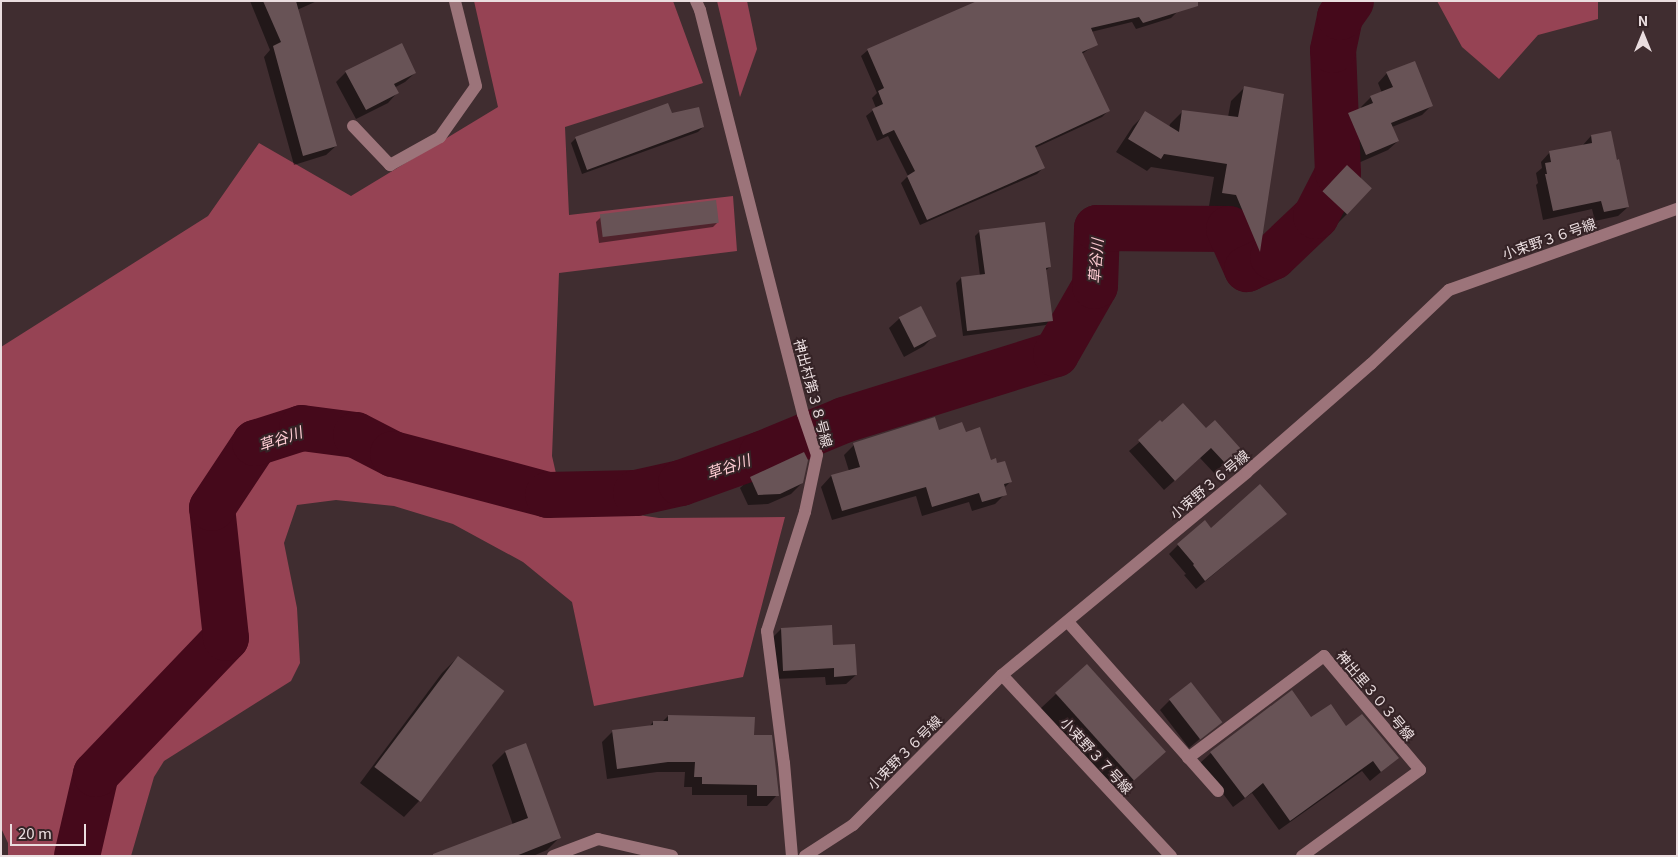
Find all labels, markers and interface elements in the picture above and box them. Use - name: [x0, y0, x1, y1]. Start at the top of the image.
- north arrow: [1618, 10, 1668, 60]
- text: N: [1638, 10, 1648, 30]
- street label: 小束野３６号線: [1500, 214, 1598, 262]
- water label: 草谷川: [1084, 238, 1106, 284]
- street label: 神出村第３８号線: [791, 337, 837, 449]
- water label: 草谷川: [256, 422, 304, 454]
- street label: 小束野３６号線: [1166, 446, 1252, 522]
- water label: 草谷川: [704, 450, 752, 482]
- street label: 神出里３０３号線: [1334, 647, 1418, 743]
- street label: 小束野３６号線: [863, 711, 945, 793]
- street label: 小束野３７号線: [1057, 713, 1137, 797]
- scale bar: [12, 814, 89, 846]
- text: 20 m: [18, 822, 52, 843]

